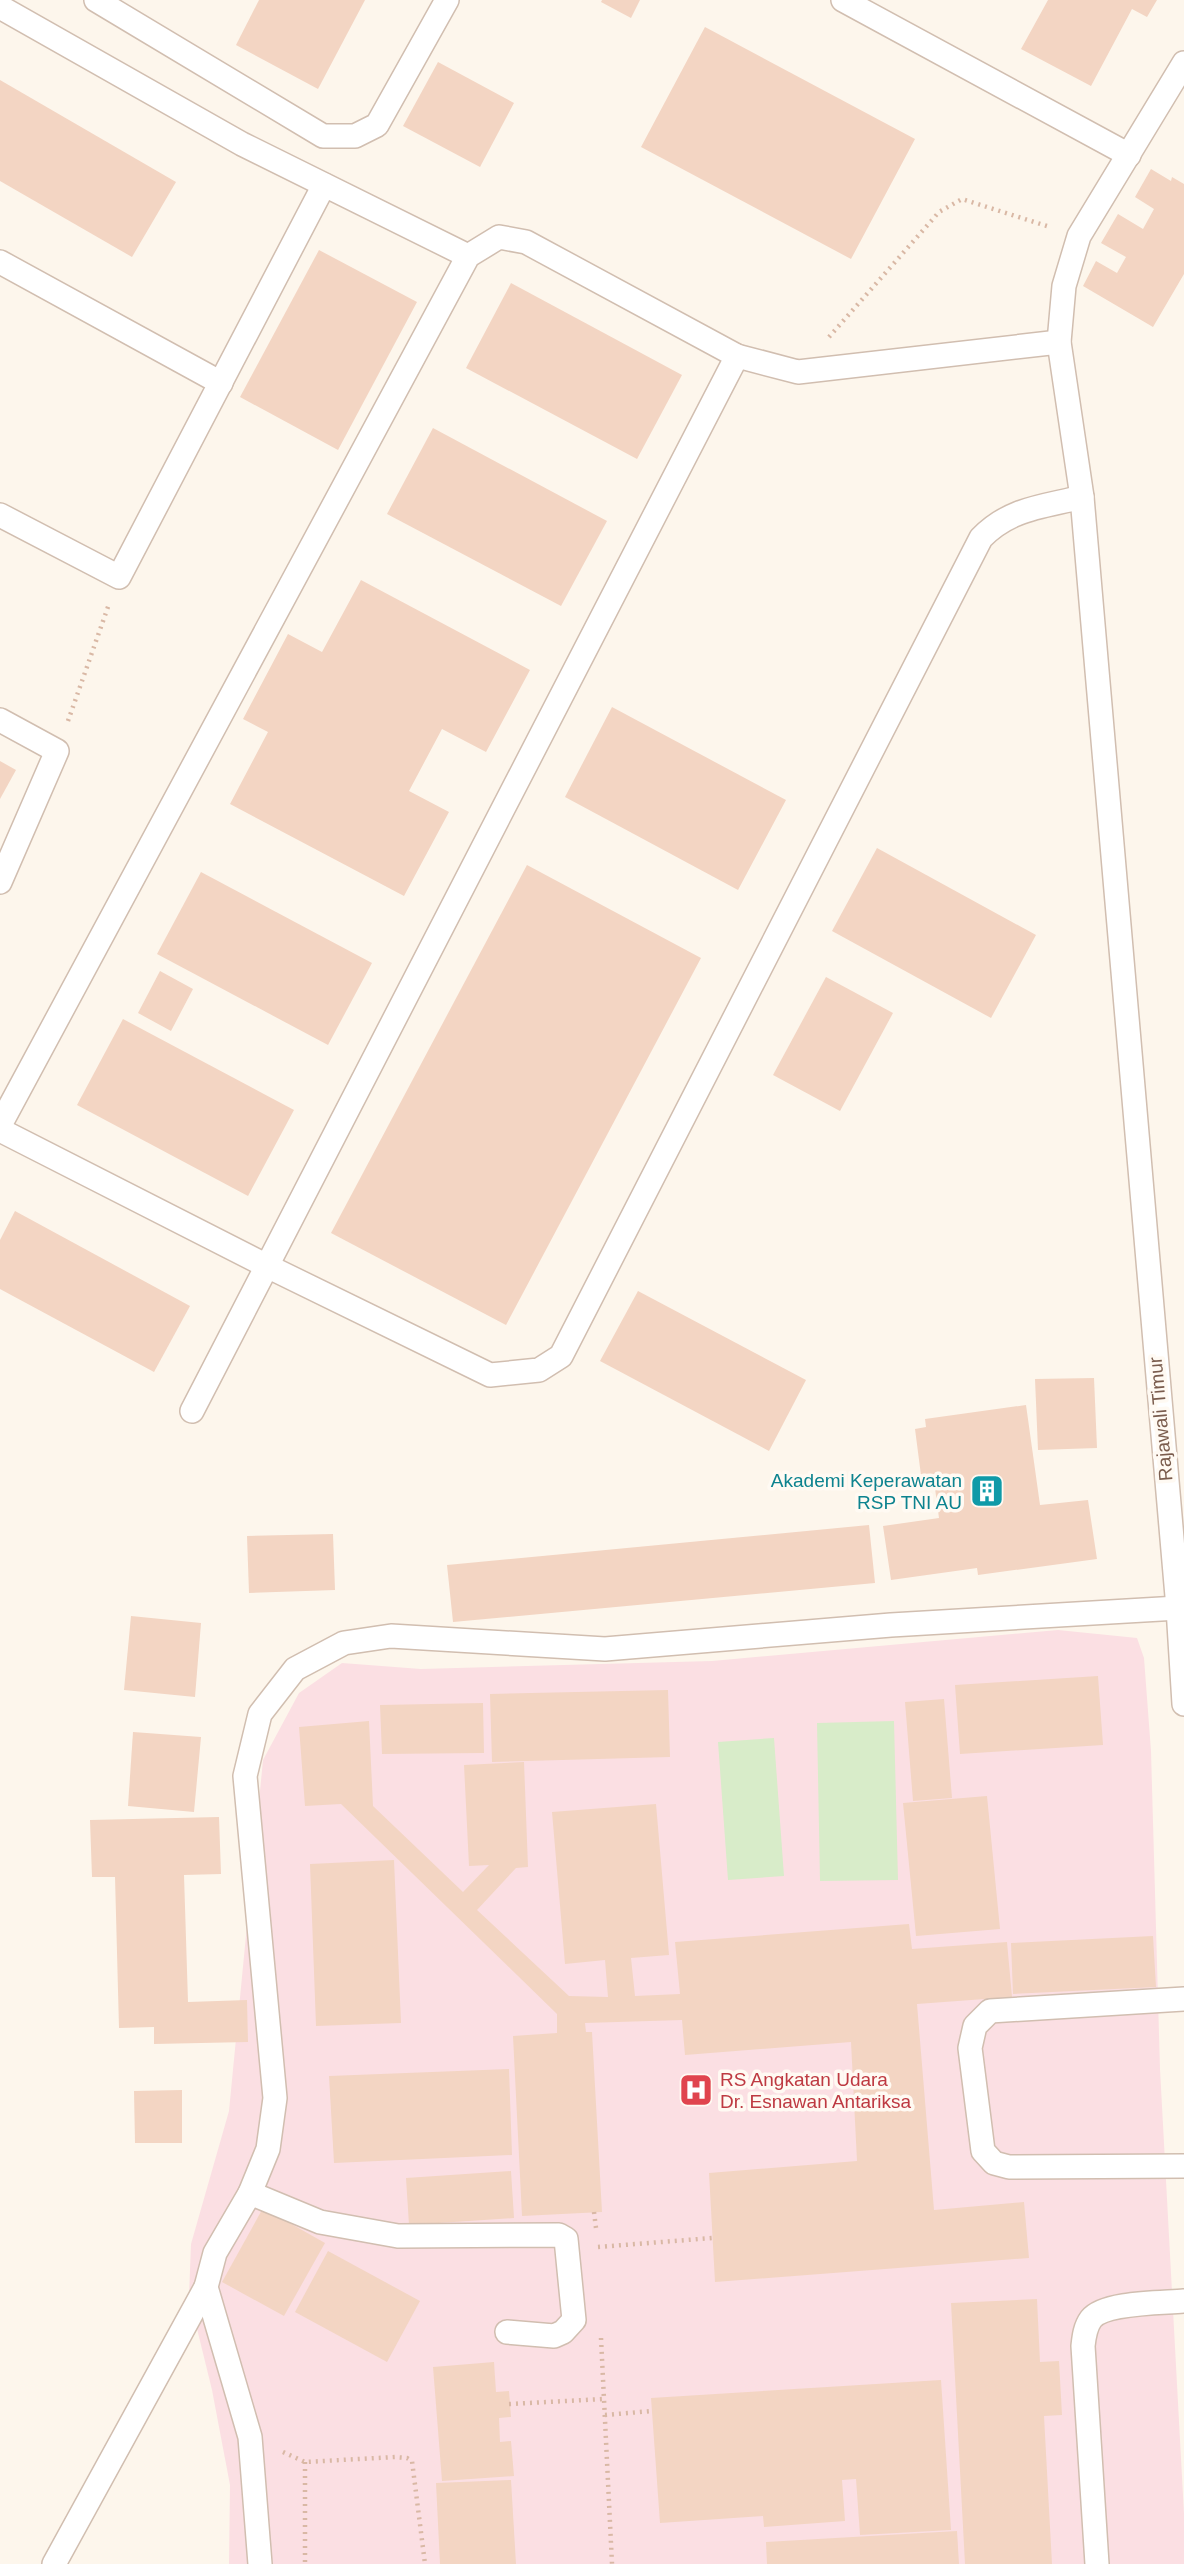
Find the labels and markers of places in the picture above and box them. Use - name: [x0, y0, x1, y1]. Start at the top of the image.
- place label: Akademi Keperawatan RSP TNI AU: [771, 1470, 962, 1513]
- building icon: Akademi Keperawatan RSP TNI AU: [968, 1472, 1006, 1510]
- place label: RS Angkatan Udara Dr. Esnawan Antariksa: [720, 2069, 912, 2112]
- hospital icon: RS Angkatan Udara Dr. Esnawan Antariksa: [677, 2071, 715, 2109]

